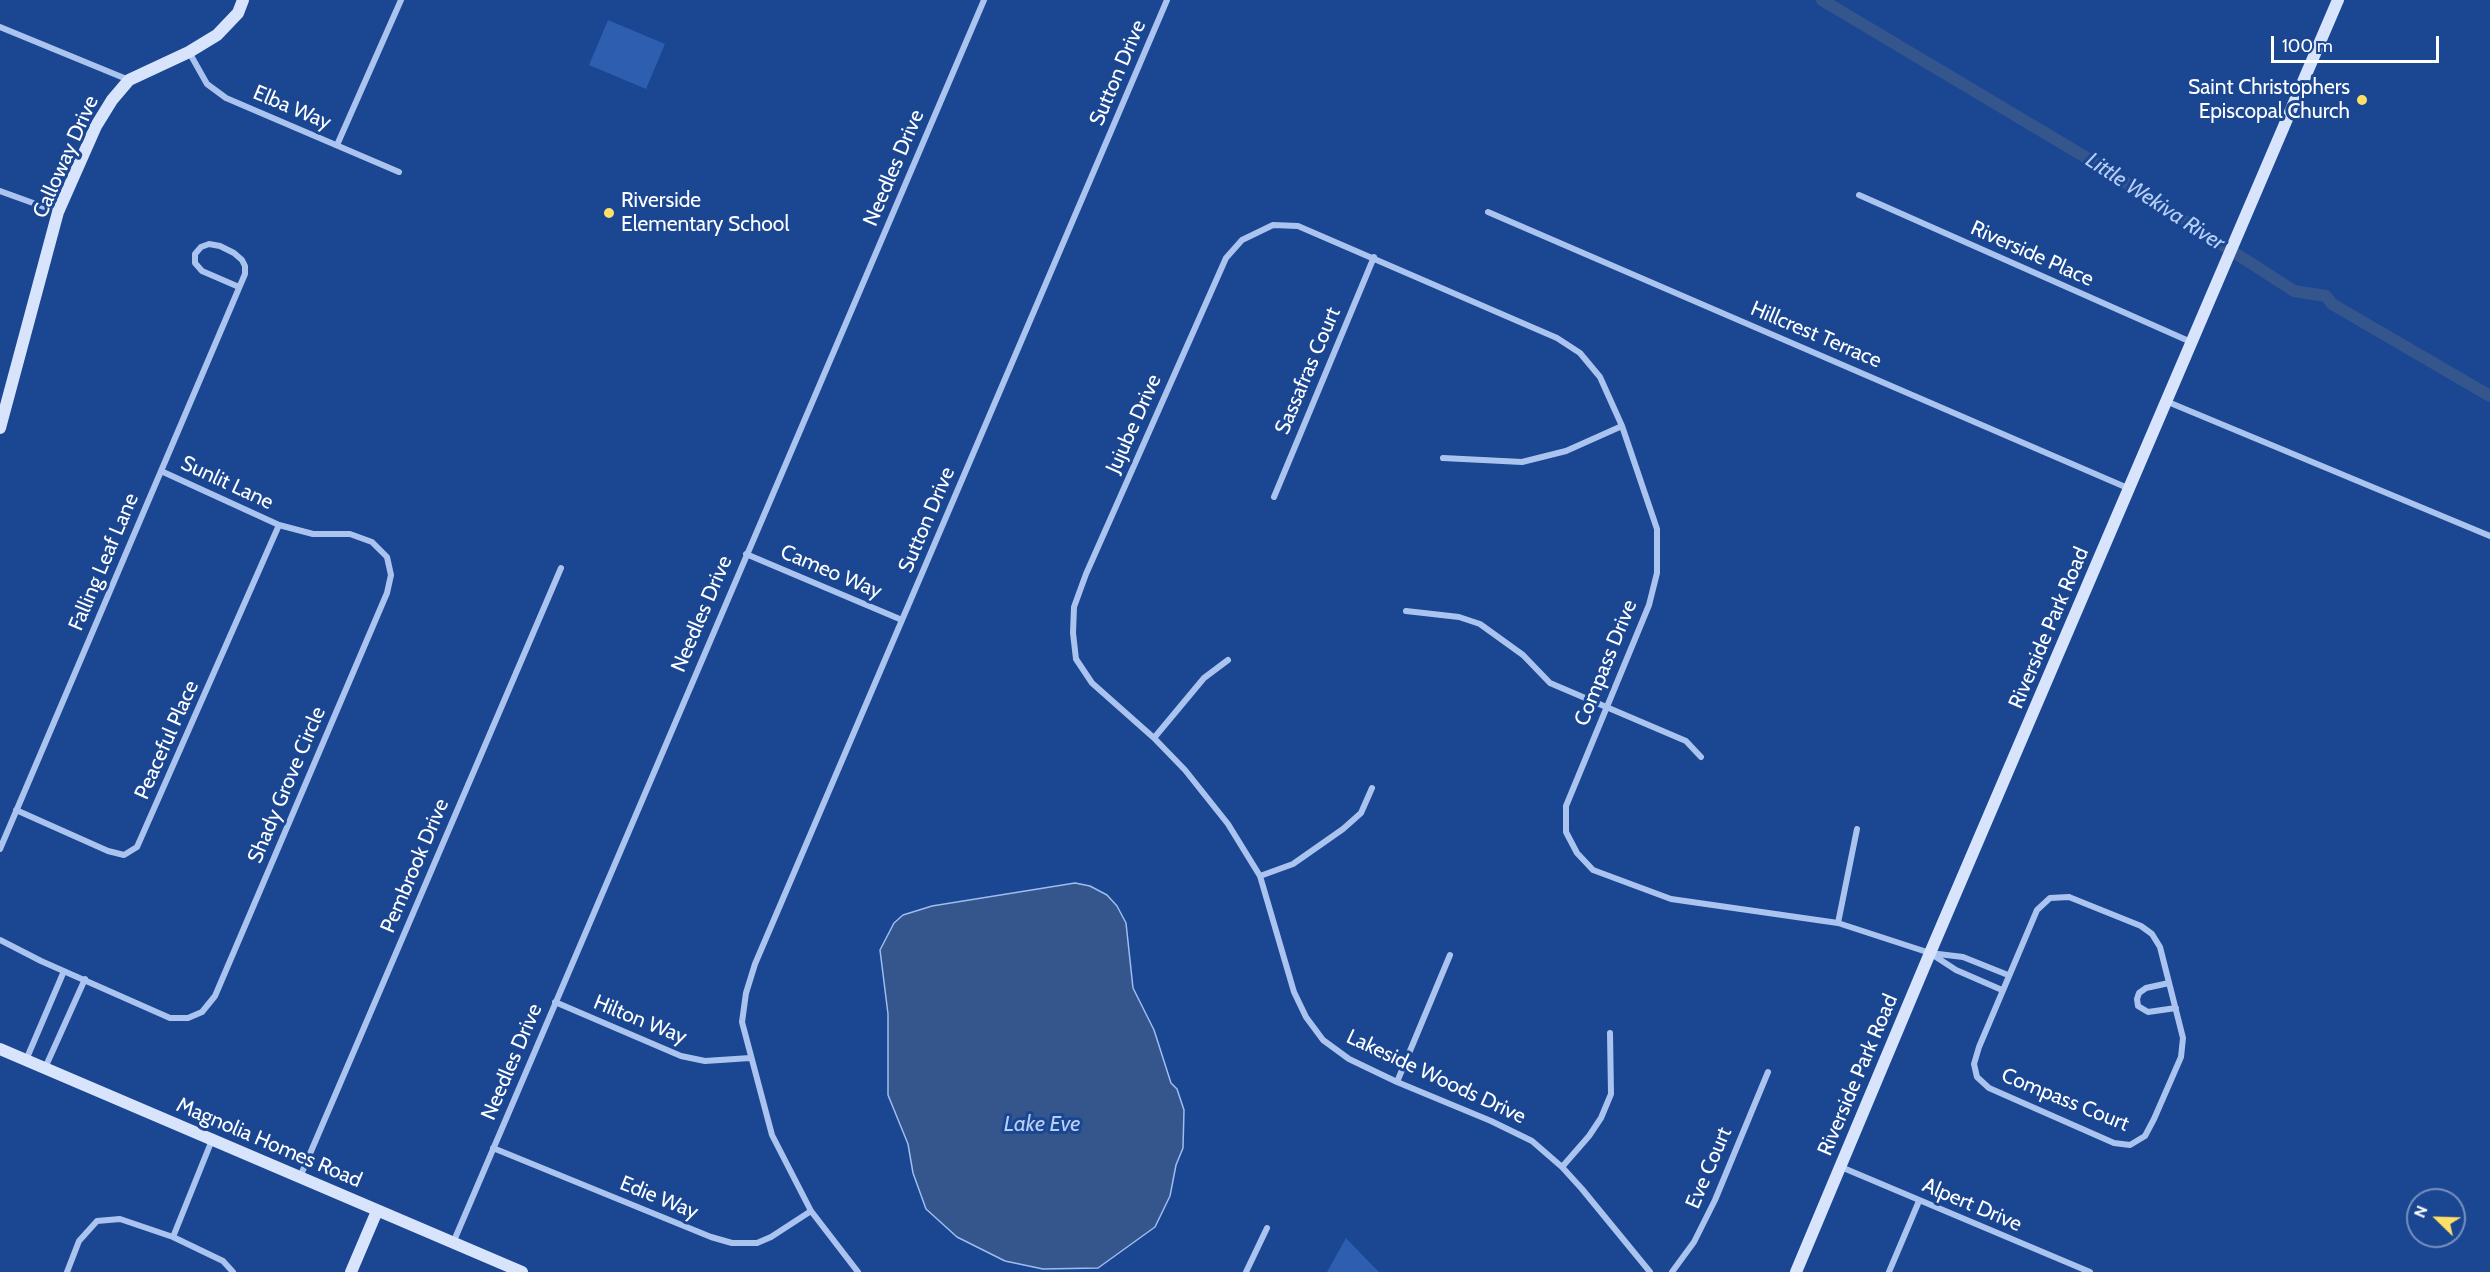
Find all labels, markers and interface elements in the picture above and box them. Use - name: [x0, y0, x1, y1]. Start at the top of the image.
- street label: Sutton Drive: [1084, 16, 1152, 130]
- scale bar: [2274, 24, 2442, 62]
- text: 100 m: [2282, 35, 2333, 57]
- place label: Saint Christophers Episcopal Church: [2188, 75, 2350, 125]
- street label: Elba Way: [249, 80, 335, 136]
- street label: Calloway Drive: [28, 92, 104, 222]
- marker: Saint Christophers Episcopal Church: [2355, 93, 2369, 107]
- street label: Needles Drive: [858, 106, 930, 230]
- water label: Little Wekiva River: [2081, 147, 2229, 257]
- place label: Riverside Elementary School: [621, 188, 789, 238]
- marker: Riverside Elementary School: [602, 206, 616, 220]
- street label: Riverside Place: [1967, 216, 2097, 292]
- street label: Hillcrest Terrace: [1747, 296, 1885, 374]
- street label: Sassafras Court: [1270, 304, 1346, 438]
- street label: Jujube Drive: [1101, 371, 1167, 477]
- street label: Sunlit Lane: [177, 451, 277, 515]
- street label: Sutton Drive: [893, 463, 961, 577]
- street label: Falling Leaf Lane: [64, 489, 144, 635]
- street label: Cameo Way: [776, 539, 886, 605]
- street label: Riverside Park Road: [2004, 544, 2094, 712]
- street label: Needles Drive: [666, 552, 738, 676]
- street label: Compass Drive: [1569, 596, 1643, 730]
- street label: Peaceful Place: [130, 677, 204, 803]
- street label: Shady Grove Circle: [243, 703, 331, 867]
- street label: Pembrook Drive: [375, 795, 455, 937]
- street label: Hilton Way: [590, 990, 690, 1050]
- street label: Riverside Park Road: [1813, 991, 1903, 1159]
- street label: Needles Drive: [476, 1000, 548, 1124]
- street label: Lakeside Woods Drive: [1342, 1024, 1530, 1130]
- street label: Compass Court: [1998, 1063, 2132, 1137]
- street label: Magnolia Homes Road: [172, 1092, 366, 1194]
- water label: Lake Eve: [1004, 1112, 1080, 1138]
- street label: Eve Court: [1681, 1124, 1737, 1212]
- street label: Edie Way: [616, 1171, 702, 1225]
- street label: Alpert Drive: [1918, 1173, 2026, 1237]
- north arrow: [2406, 1188, 2466, 1248]
- text: N: [2410, 1203, 2432, 1220]

